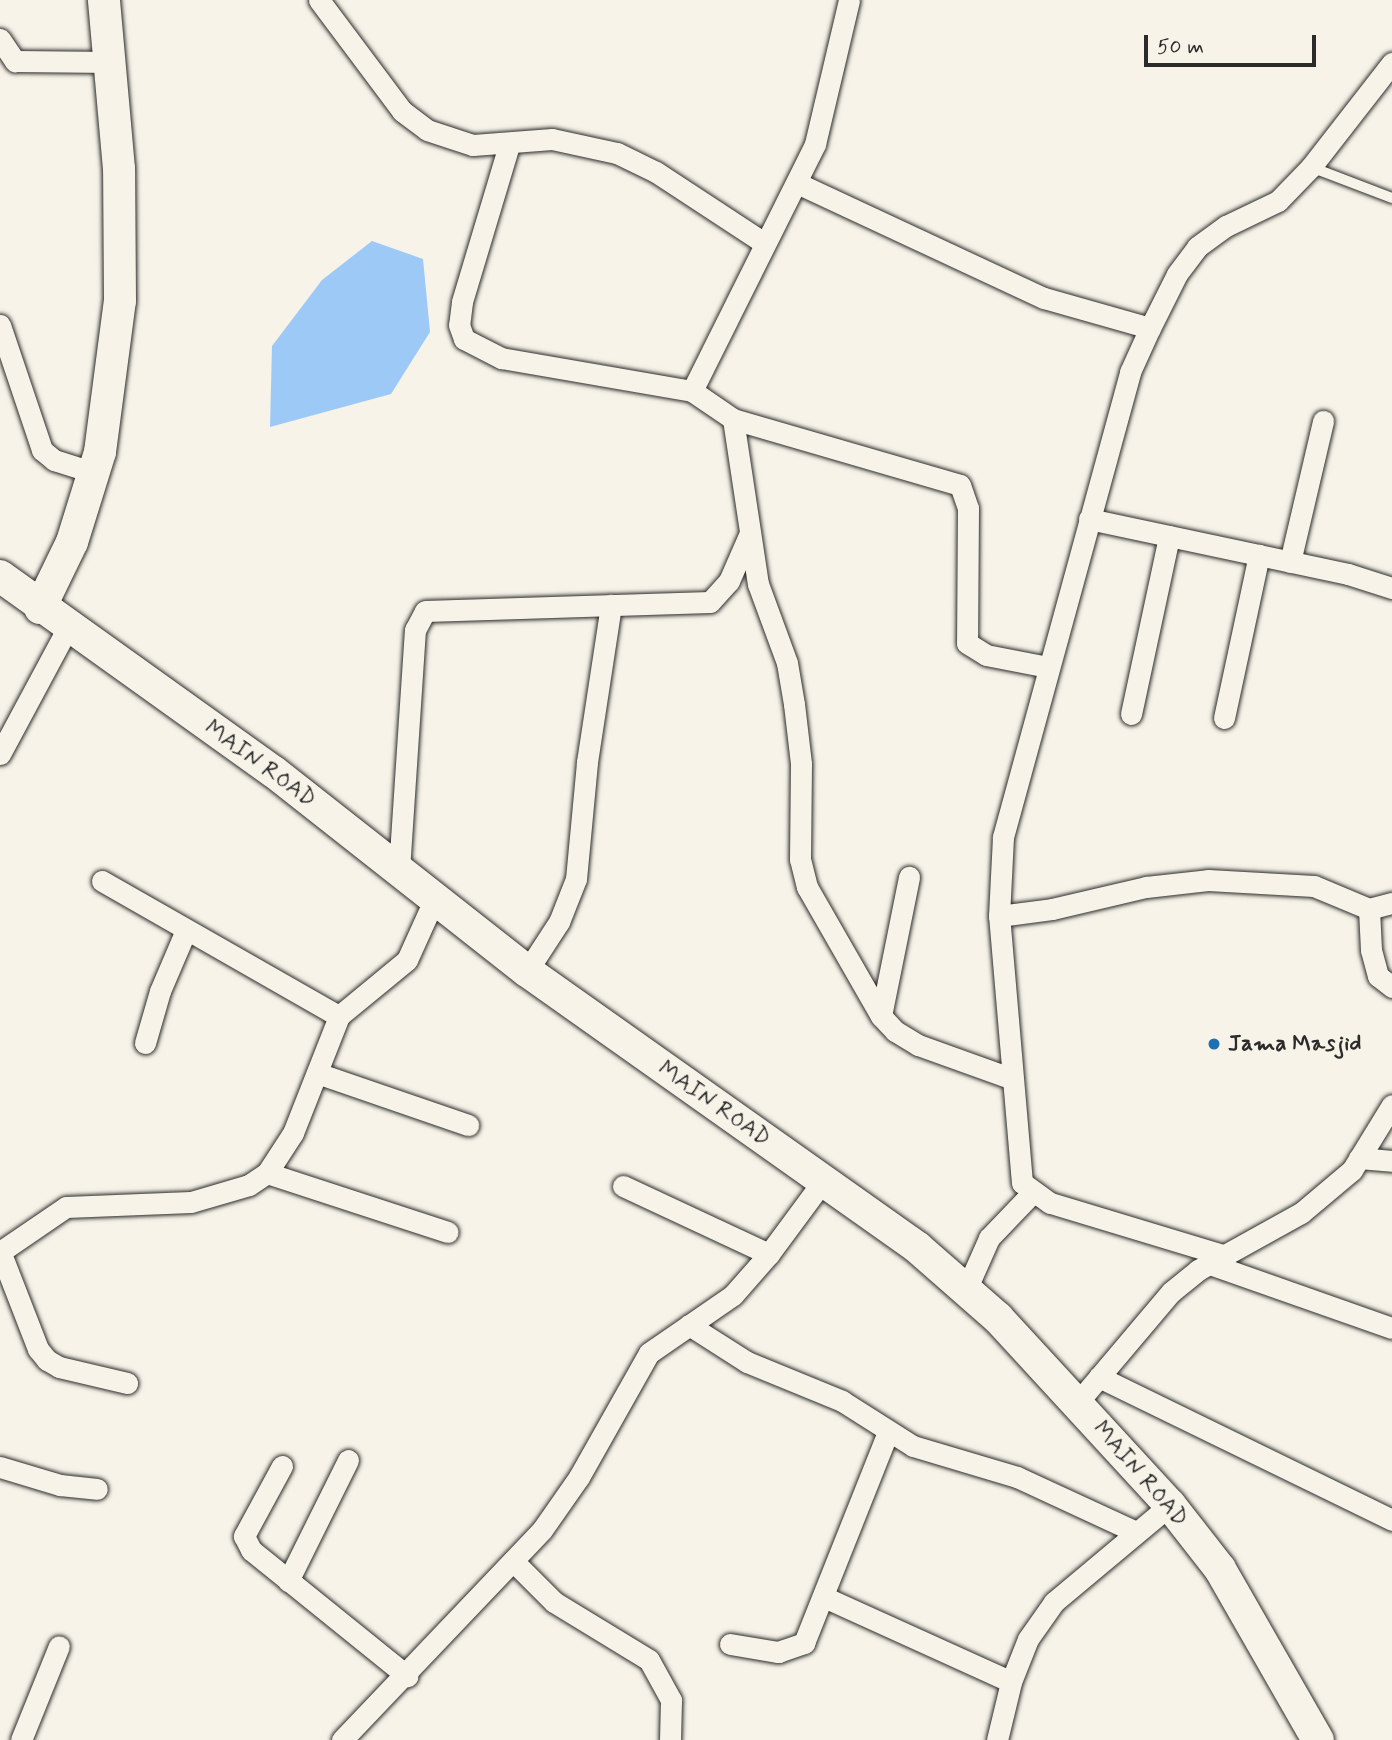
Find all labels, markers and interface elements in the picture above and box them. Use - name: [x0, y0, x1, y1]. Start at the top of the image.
- scale bar: [1147, 21, 1318, 65]
- text: 50 m: [1157, 33, 1204, 61]
- street label: MAIN ROAD: [200, 715, 320, 813]
- place label: Jama Masjid: [1228, 1030, 1357, 1058]
- marker: Jama Masjid: [1206, 1036, 1222, 1052]
- street label: MAIN ROAD: [653, 1056, 775, 1152]
- street label: MAIN ROAD: [1087, 1416, 1193, 1532]

